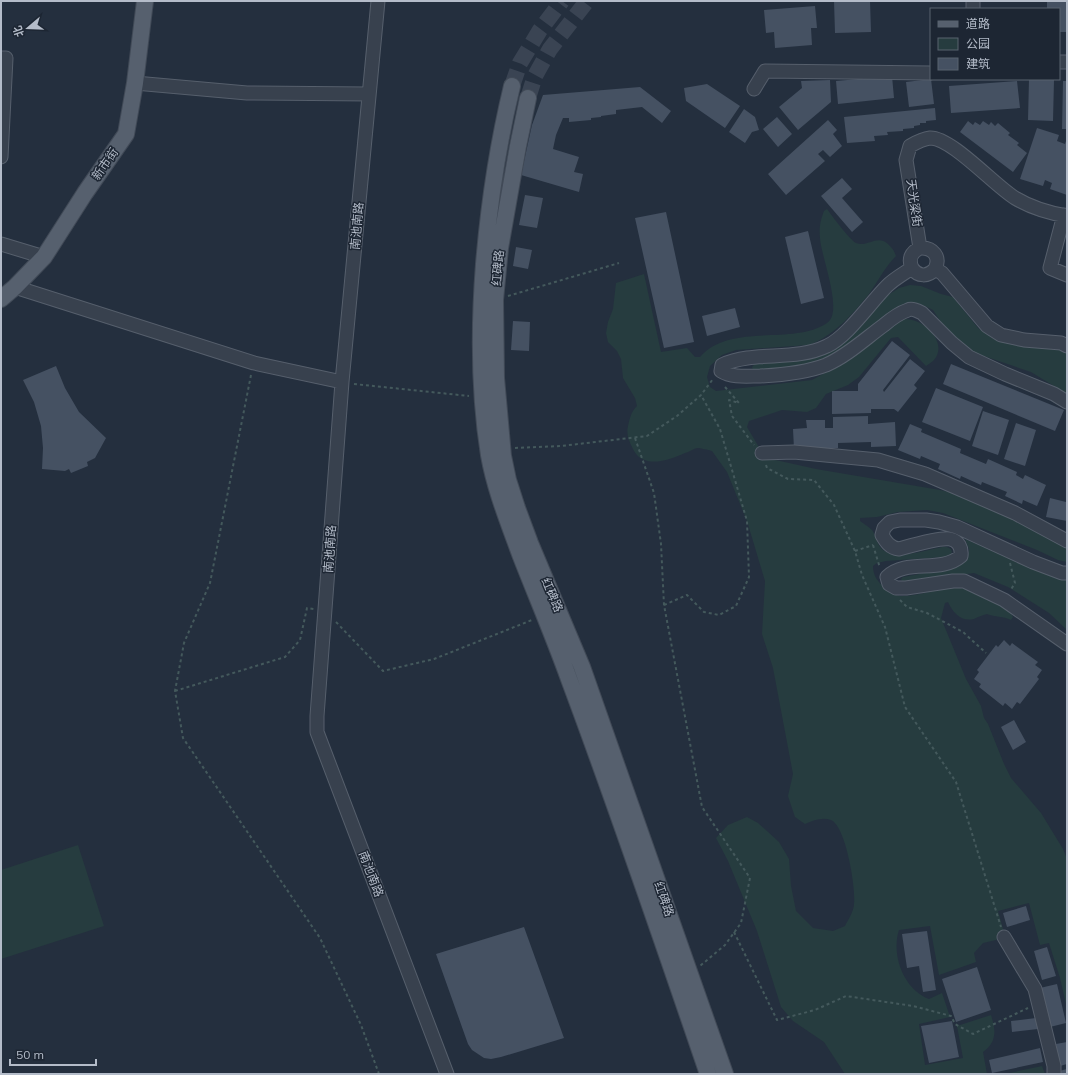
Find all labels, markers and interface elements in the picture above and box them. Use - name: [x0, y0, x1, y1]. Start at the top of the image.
- north arrow: [8, 8, 48, 48]
- legend: [930, 8, 1060, 80]
- text: 道路: [966, 16, 990, 31]
- text: 北: [10, 24, 27, 39]
- text: 公园: [966, 36, 990, 51]
- text: 建筑: [966, 56, 990, 71]
- street label: 新市街: [88, 145, 121, 183]
- street label: 天光梁街: [904, 178, 925, 228]
- street label: 南池南路: [347, 201, 366, 251]
- street label: 红碑路: [488, 249, 507, 287]
- street label: 南池南路: [320, 524, 339, 573]
- street label: 红碑路: [539, 575, 566, 614]
- street label: 南池南路: [356, 849, 387, 899]
- street label: 红碑路: [652, 879, 677, 918]
- scale bar: [10, 1041, 96, 1067]
- text: 50 m: [16, 1047, 44, 1062]

